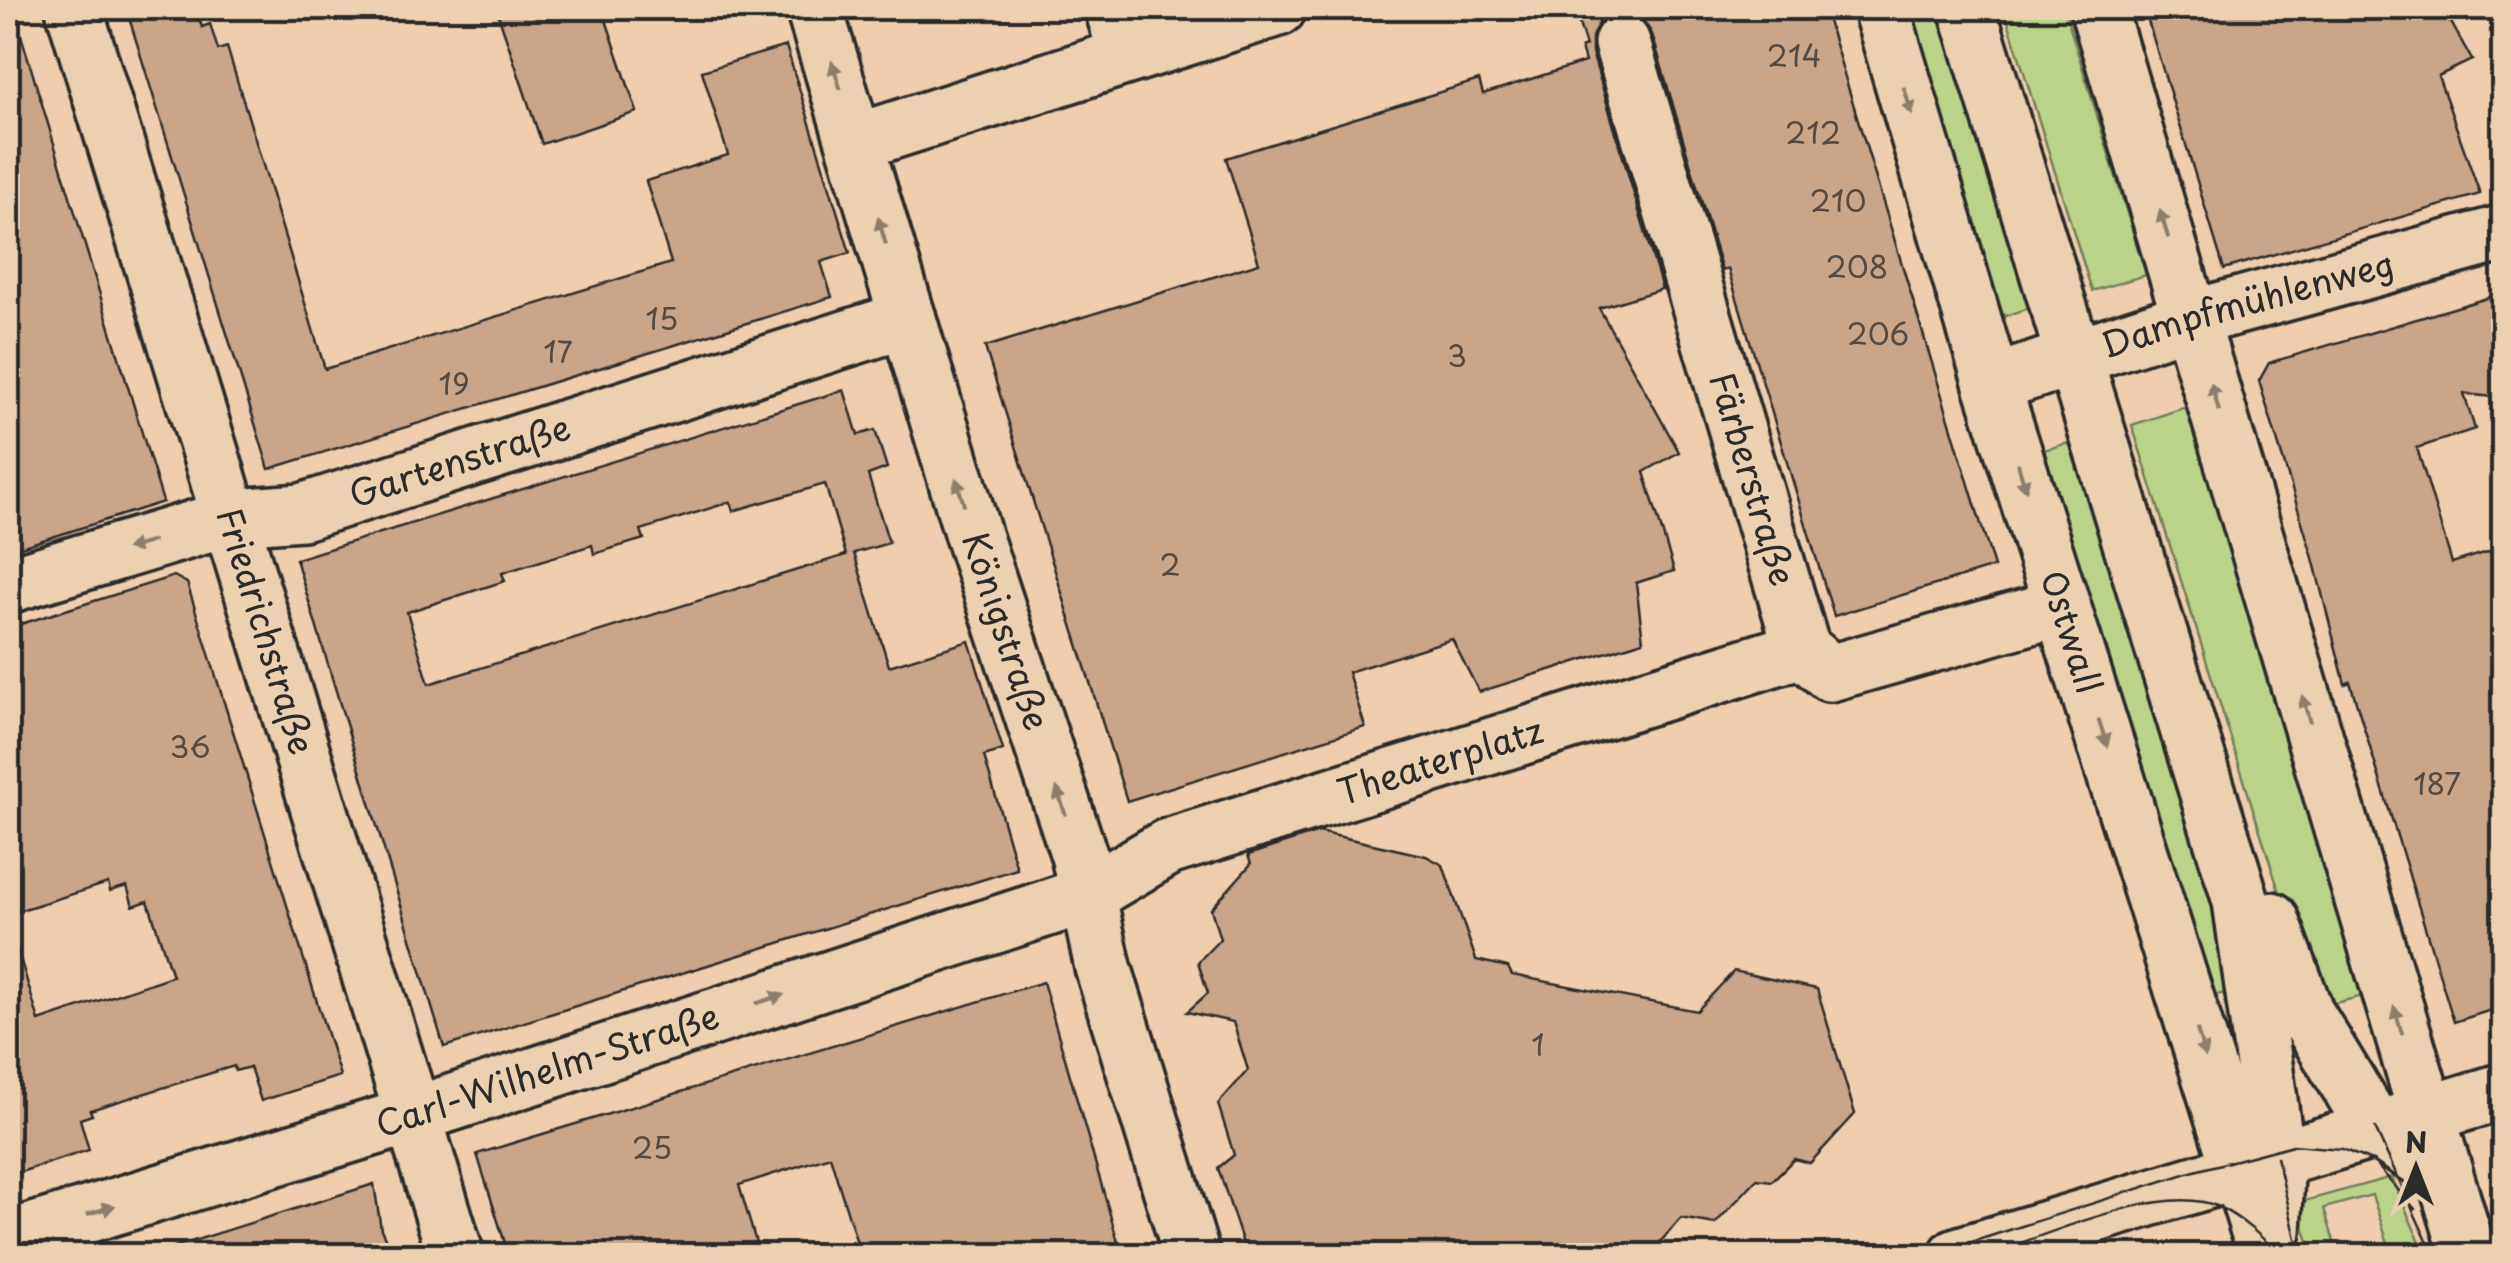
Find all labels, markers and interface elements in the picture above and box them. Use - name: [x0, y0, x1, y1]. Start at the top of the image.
- house number: 214: [1767, 32, 1821, 77]
- one-way arrow: [827, 59, 842, 89]
- one-way arrow: [1901, 86, 1916, 117]
- house number: 212: [1785, 109, 1841, 154]
- house number: 210: [1810, 177, 1866, 222]
- one-way arrow: [2156, 209, 2171, 239]
- one-way arrow: [874, 215, 890, 246]
- street label: Dampfmühlenweg: [2094, 235, 2400, 370]
- house number: 208: [1826, 243, 1888, 288]
- house number: 15: [646, 295, 678, 340]
- house number: 206: [1847, 310, 1909, 355]
- house number: 17: [543, 328, 573, 373]
- house number: 3: [1447, 332, 1467, 377]
- house number: 19: [438, 360, 470, 405]
- street label: Färberstraße: [1697, 365, 1811, 592]
- one-way arrow: [2207, 381, 2223, 412]
- street label: Gartenstraße: [342, 399, 577, 519]
- one-way arrow: [2015, 462, 2030, 492]
- one-way arrow: [952, 476, 967, 507]
- street label: Friedrichstraße: [205, 501, 330, 761]
- street label: Königstraße: [950, 524, 1065, 737]
- one-way arrow: [124, 538, 155, 553]
- house number: 2: [1159, 541, 1181, 586]
- street label: Ostwall: [2028, 563, 2117, 699]
- one-way arrow: [2298, 693, 2314, 724]
- street label: Theaterplatz: [1330, 703, 1549, 817]
- one-way arrow: [2096, 719, 2111, 749]
- house number: 36: [170, 723, 210, 768]
- house number: 187: [2413, 760, 2461, 805]
- one-way arrow: [1052, 785, 1067, 815]
- street label: Carl-Wilhelm-Straße: [369, 988, 725, 1149]
- one-way arrow: [755, 990, 785, 1005]
- one-way arrow: [2390, 1005, 2405, 1035]
- house number: 1: [1531, 1021, 1545, 1066]
- one-way arrow: [2194, 1028, 2209, 1059]
- north arrow: [2366, 1118, 2466, 1218]
- text: N: [2405, 1120, 2427, 1163]
- house number: 25: [632, 1124, 672, 1169]
- one-way arrow: [86, 1202, 117, 1217]

